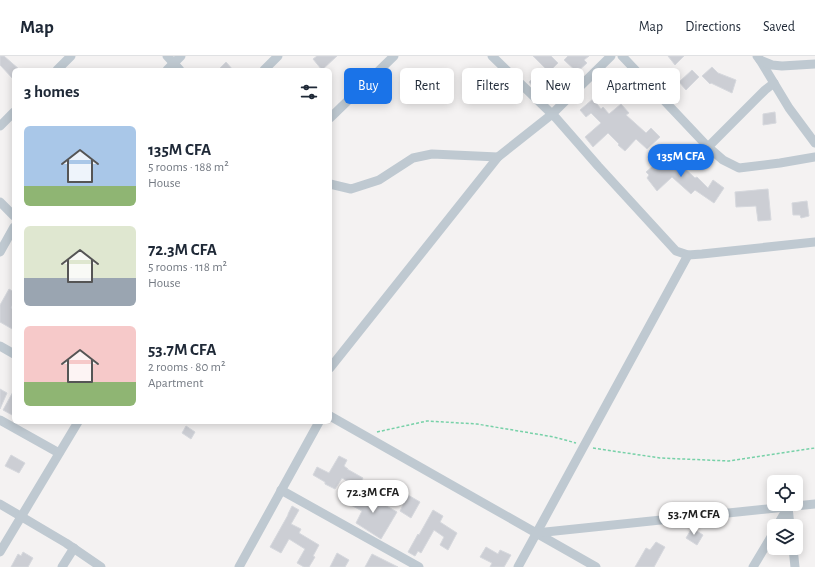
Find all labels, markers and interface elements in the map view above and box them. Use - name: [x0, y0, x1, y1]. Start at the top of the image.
- text: Map: [20, 18, 54, 37]
- text: Map: [639, 20, 663, 34]
- text: Directions: [685, 20, 741, 34]
- text: Saved: [763, 20, 795, 34]
- chip: Buy: [344, 68, 392, 104]
- chip: Rent: [400, 68, 454, 104]
- chip: Filters: [462, 68, 523, 104]
- chip: New: [531, 68, 584, 104]
- chip: Apartment: [592, 68, 680, 104]
- icon: filters: [298, 81, 320, 103]
- text: 3 homes: [24, 83, 80, 100]
- text: 135M CFA: [148, 141, 211, 158]
- icon: home: [56, 142, 104, 190]
- pin: 135M CFA: [640, 144, 722, 178]
- text: 135M CFA: [657, 150, 705, 163]
- text: 5 rooms · 188 m²: [148, 161, 229, 174]
- text: House: [148, 177, 180, 190]
- text: 72.3M CFA: [148, 241, 217, 258]
- icon: home: [56, 242, 104, 290]
- text: 5 rooms · 118 m²: [148, 261, 227, 274]
- text: House: [148, 277, 180, 290]
- text: 53.7M CFA: [148, 341, 216, 358]
- icon: home: [56, 342, 104, 390]
- text: 2 rooms · 80 m²: [148, 361, 225, 374]
- text: Apartment: [148, 377, 203, 390]
- map controls: [767, 475, 803, 555]
- button: locate: [767, 475, 803, 511]
- pin: 72.3M CFA: [327, 480, 419, 514]
- text: 72.3M CFA: [347, 486, 399, 499]
- pin: 53.7M CFA: [648, 502, 740, 536]
- text: 53.7M CFA: [668, 508, 720, 521]
- button: layers: [767, 519, 803, 555]

